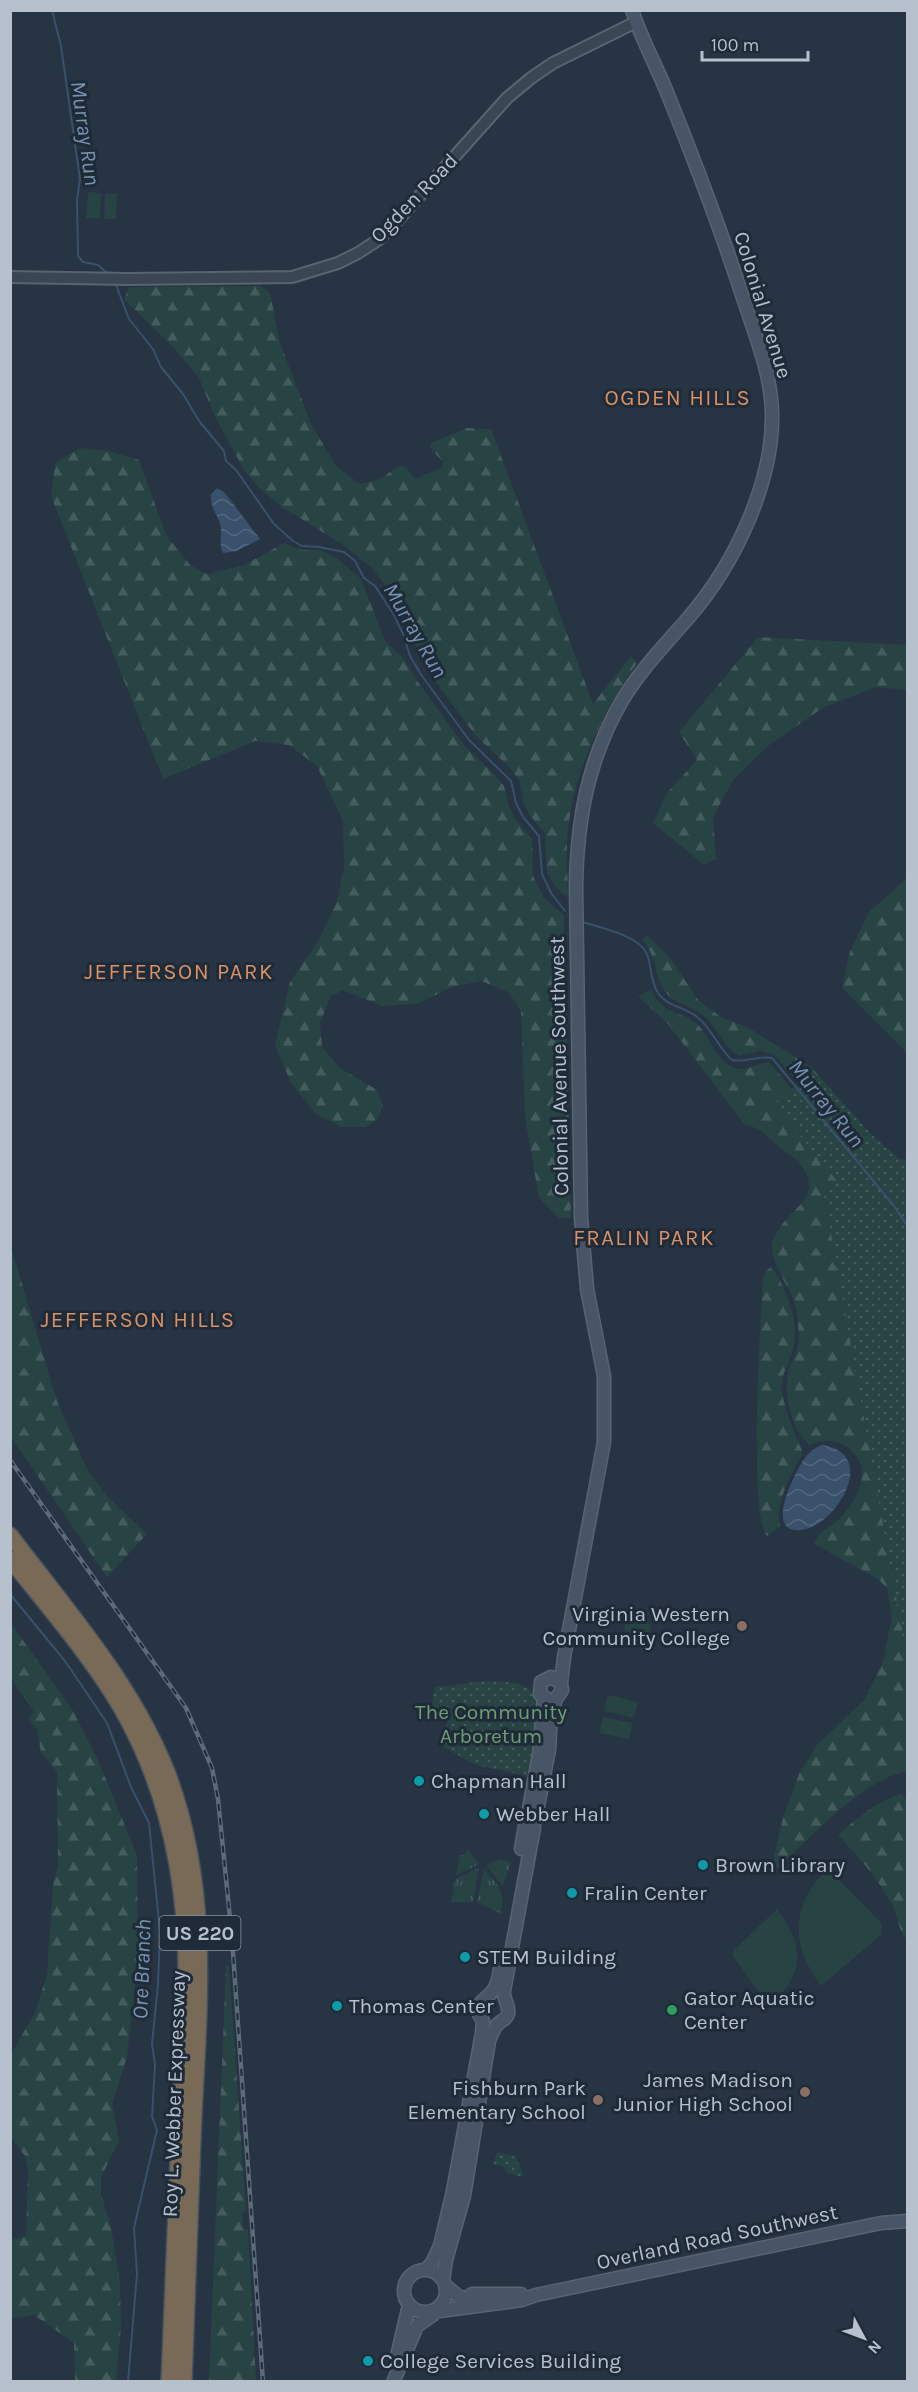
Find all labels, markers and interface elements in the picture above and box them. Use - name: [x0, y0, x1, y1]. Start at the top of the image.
- scale bar: [702, 24, 808, 62]
- text: 100 m: [711, 34, 759, 56]
- water label: Murray Run: [65, 79, 105, 187]
- street label: Ogden Road: [366, 148, 462, 248]
- street label: Colonial Avenue: [729, 229, 797, 381]
- district label: OGDEN HILLS: [605, 385, 751, 411]
- water label: Murray Run: [378, 578, 453, 683]
- street label: Colonial Avenue Southwest: [545, 936, 573, 1196]
- district label: JEFFERSON PARK: [84, 959, 274, 985]
- water label: Murray Run: [783, 1055, 869, 1153]
- district label: FRALIN PARK: [573, 1225, 715, 1251]
- district label: JEFFERSON HILLS: [40, 1307, 236, 1333]
- place label: Virginia Western Community College: [543, 1602, 730, 1650]
- marker: Virginia Western Community College: [735, 1619, 749, 1633]
- park label: The Community Arboretum: [415, 1700, 567, 1748]
- place label: Chapman Hall: [431, 1769, 567, 1793]
- marker: Chapman Hall: [412, 1774, 426, 1788]
- place label: Webber Hall: [496, 1802, 611, 1826]
- marker: Webber Hall: [477, 1807, 491, 1821]
- place label: Brown Library: [715, 1853, 845, 1877]
- marker: Brown Library: [696, 1858, 710, 1872]
- place label: Fralin Center: [584, 1881, 707, 1905]
- marker: Fralin Center: [565, 1886, 579, 1900]
- road number: US 220: [160, 1916, 240, 1950]
- water label: Ore Branch: [127, 1918, 157, 2020]
- place label: STEM Building: [477, 1945, 616, 1969]
- marker: STEM Building: [458, 1950, 472, 1964]
- street label: Roy L. Webber Expressway: [158, 1970, 190, 2218]
- place label: Gator Aquatic Center: [684, 1986, 815, 2034]
- place label: Thomas Center: [349, 1994, 494, 2018]
- marker: Thomas Center: [330, 1999, 344, 2013]
- marker: Gator Aquatic Center: [665, 2003, 679, 2017]
- place label: James Madison Junior High School: [614, 2068, 793, 2116]
- place label: Fishburn Park Elementary School: [408, 2076, 586, 2124]
- marker: James Madison Junior High School: [798, 2085, 812, 2099]
- marker: Fishburn Park Elementary School: [591, 2093, 605, 2107]
- street label: Overland Road Southwest: [594, 2200, 840, 2274]
- north arrow: [834, 2308, 894, 2368]
- text: N: [864, 2337, 886, 2358]
- place label: College Services Building: [380, 2349, 621, 2373]
- marker: College Services Building: [361, 2354, 375, 2368]

